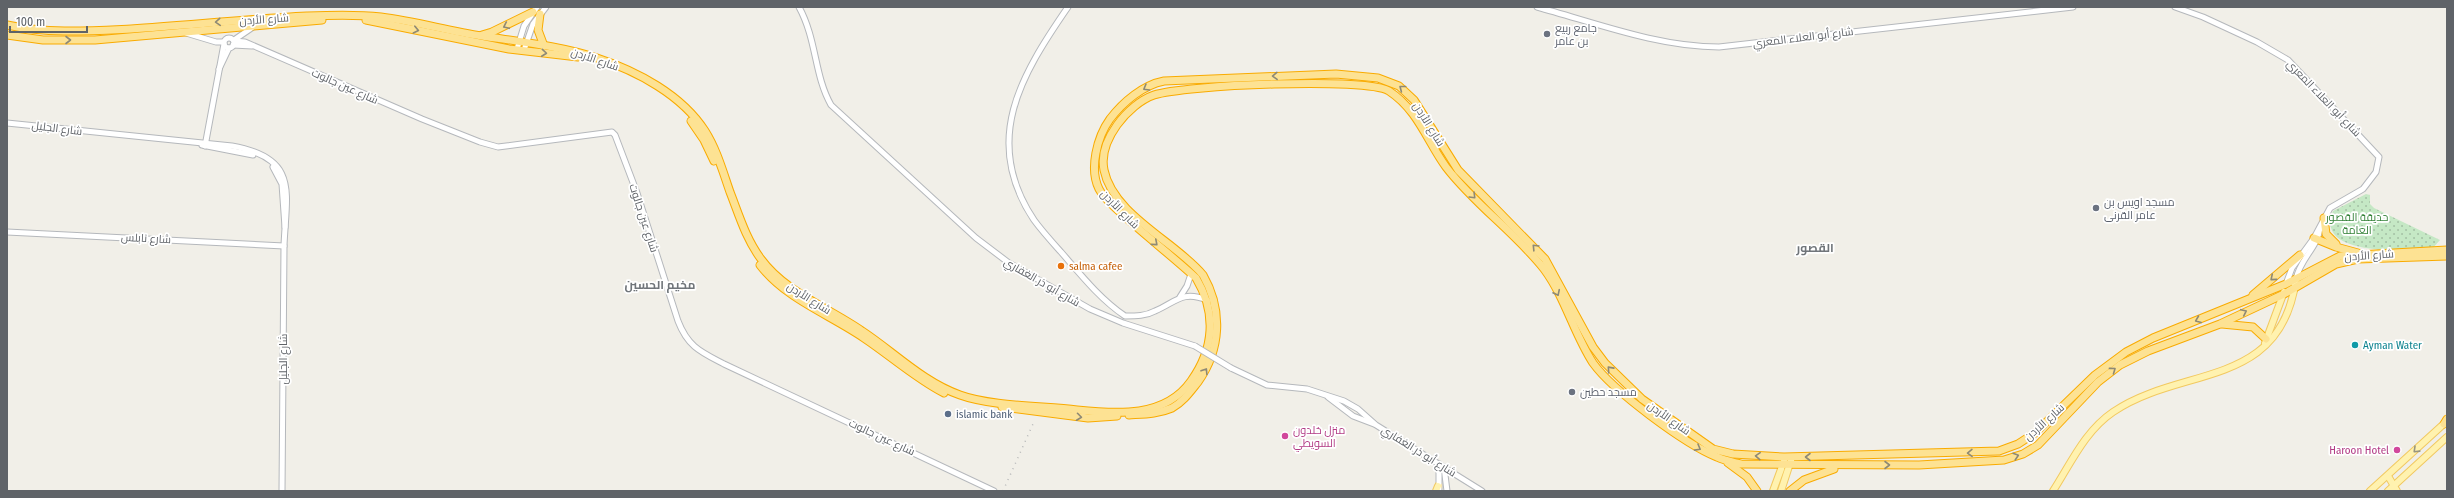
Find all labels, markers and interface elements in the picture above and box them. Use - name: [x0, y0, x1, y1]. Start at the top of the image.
- scale bar: [10, 8, 87, 34]
- street label: شارع الأردن: [239, 11, 289, 29]
- text: 100 m: [16, 15, 45, 29]
- one-way arrow: [215, 18, 222, 27]
- one-way arrow: [503, 21, 511, 29]
- place label: جامع ربيع بن عامر: [1554, 22, 1597, 48]
- street label: شارع أبو العلاء المعري: [1752, 24, 1854, 52]
- one-way arrow: [412, 25, 419, 34]
- marker: جامع ربيع بن عامر: [1542, 29, 1552, 39]
- one-way arrow: [65, 36, 71, 44]
- street label: شارع الأردن: [569, 45, 620, 75]
- one-way arrow: [541, 48, 547, 57]
- street label: شارع أبو العلاء المعري: [2282, 57, 2364, 141]
- street label: شارع عين جالوت: [309, 66, 380, 108]
- one-way arrow: [1272, 71, 1278, 80]
- one-way arrow: [1143, 83, 1150, 90]
- one-way arrow: [1399, 86, 1406, 93]
- street label: شارع الأردن: [1409, 100, 1447, 149]
- street label: شارع الجليل: [31, 119, 83, 139]
- street label: شارع عين جالوت: [625, 182, 661, 254]
- street label: شارع الأردن: [1097, 187, 1142, 232]
- one-way arrow: [1468, 191, 1476, 199]
- place label: مسجد اويس بن عامر القرنى: [2104, 196, 2174, 222]
- marker: مسجد اويس بن عامر القرنى: [2091, 203, 2101, 213]
- park label: حديقة القصور العامة: [2325, 211, 2388, 237]
- street label: شارع نابلس: [121, 231, 171, 247]
- one-way arrow: [1150, 239, 1158, 246]
- district label: القصور: [1795, 241, 1834, 256]
- one-way arrow: [1532, 244, 1540, 252]
- street label: شارع الأردن: [2344, 247, 2394, 265]
- street label: شارع أبو ذر الغفاري: [1000, 255, 1083, 311]
- place label: salma cafee: [1069, 260, 1122, 273]
- marker: salma cafee: [1056, 261, 1066, 271]
- one-way arrow: [2271, 273, 2278, 280]
- district label: مخيم الحسين: [625, 278, 696, 293]
- street label: شارع الأردن: [784, 280, 833, 318]
- one-way arrow: [1552, 289, 1560, 296]
- one-way arrow: [2240, 309, 2247, 317]
- one-way arrow: [2194, 316, 2201, 324]
- street label: شارع الجليل: [277, 334, 291, 384]
- place label: Ayman Water: [2363, 339, 2422, 352]
- marker: Ayman Water: [2350, 340, 2360, 350]
- one-way arrow: [1607, 366, 1614, 374]
- one-way arrow: [1200, 368, 1208, 375]
- one-way arrow: [2108, 368, 2115, 375]
- place label: مسجد حطين: [1580, 386, 1637, 399]
- marker: مسجد حطين: [1567, 387, 1577, 397]
- street label: شارع الأردن: [1644, 399, 1693, 439]
- street label: شارع الأردن: [2022, 401, 2068, 444]
- place label: islamic bank: [956, 408, 1013, 421]
- marker: islamic bank: [943, 409, 953, 419]
- one-way arrow: [1076, 412, 1082, 421]
- street label: شارع عين جالوت: [846, 416, 917, 459]
- street label: شارع أبو ذر الغفاري: [1378, 422, 1459, 481]
- place label: منزل خلدون السويطي: [1293, 424, 1345, 452]
- marker: منزل خلدون السويطي: [1280, 431, 1290, 441]
- one-way arrow: [1694, 443, 1701, 450]
- place label: Haroon Hotel: [2329, 444, 2389, 457]
- marker: Haroon Hotel: [2392, 445, 2402, 455]
- one-way arrow: [2413, 446, 2421, 453]
- one-way arrow: [1967, 449, 1973, 457]
- one-way arrow: [1755, 452, 1761, 461]
- one-way arrow: [2013, 452, 2020, 461]
- one-way arrow: [1805, 453, 1811, 461]
- one-way arrow: [1884, 461, 1890, 469]

